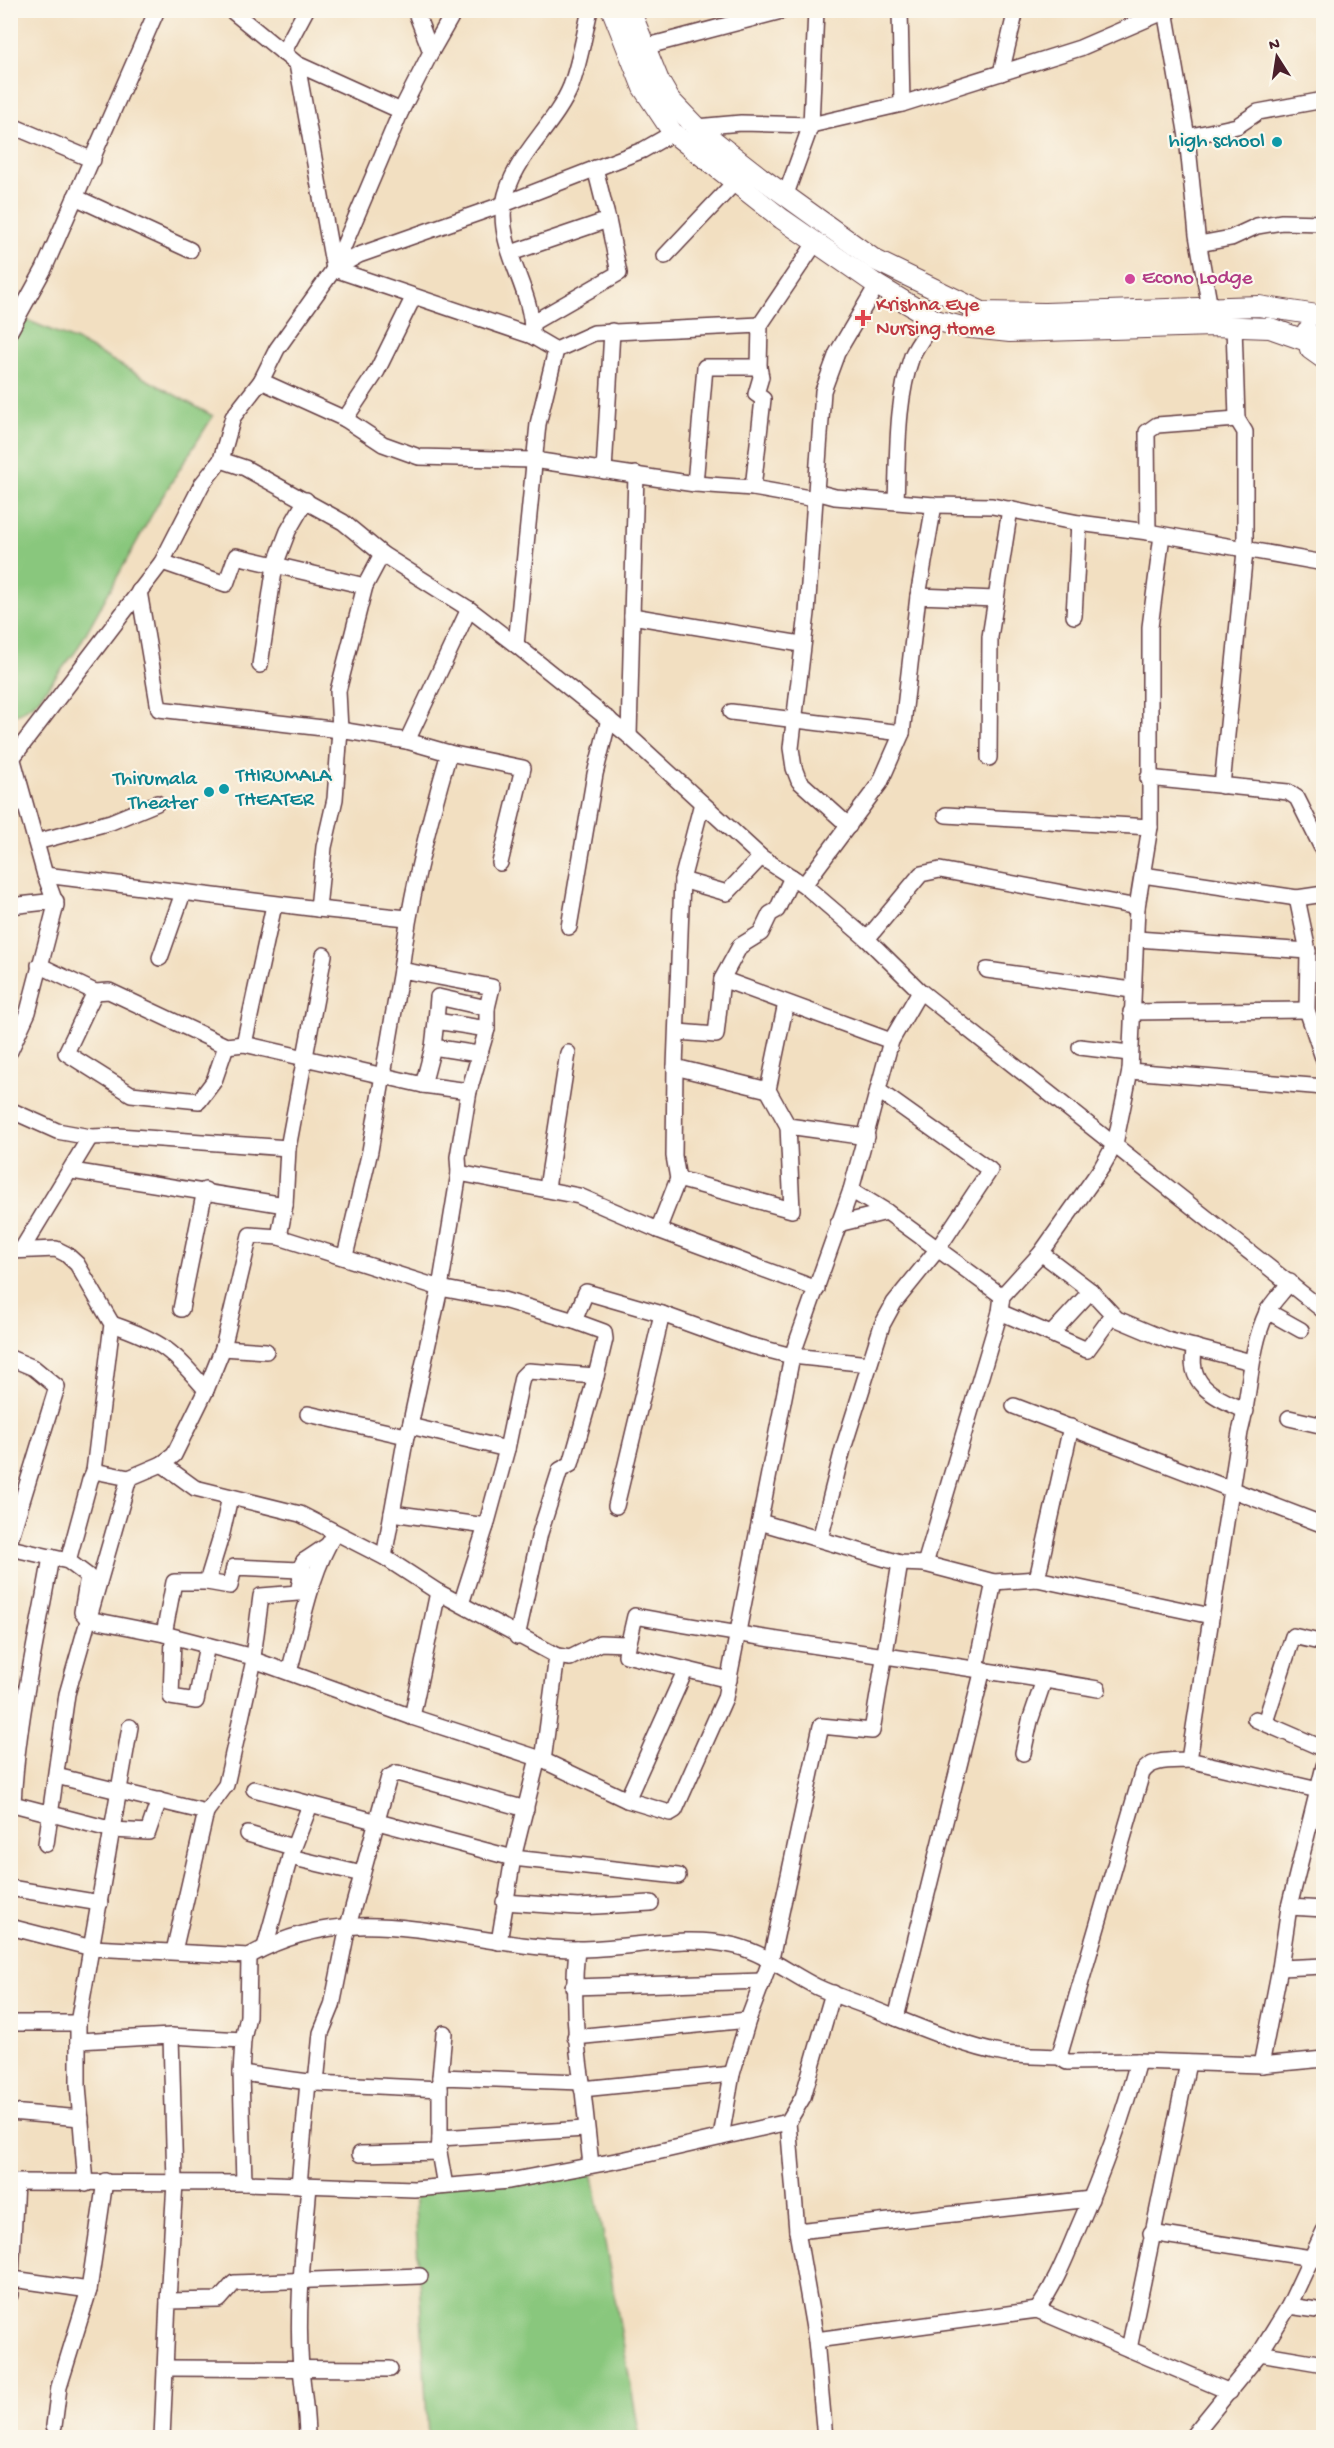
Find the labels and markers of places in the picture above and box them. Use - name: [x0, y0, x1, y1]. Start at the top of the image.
- place label: high school: [1168, 130, 1265, 155]
- marker: high school: [1270, 135, 1284, 149]
- place label: Econo Lodge: [1142, 267, 1254, 292]
- marker: Econo Lodge: [1123, 272, 1137, 286]
- place label: Krishna Eye Nursing Home: [876, 294, 996, 343]
- marker: Krishna Eye Nursing Home: [854, 309, 872, 327]
- place label: THIRUMALA THEATER: [235, 765, 333, 814]
- place label: Thirumala Theater: [112, 768, 199, 817]
- marker: THIRUMALA THEATER: [217, 782, 231, 796]
- marker: Thirumala Theater: [202, 785, 216, 799]

